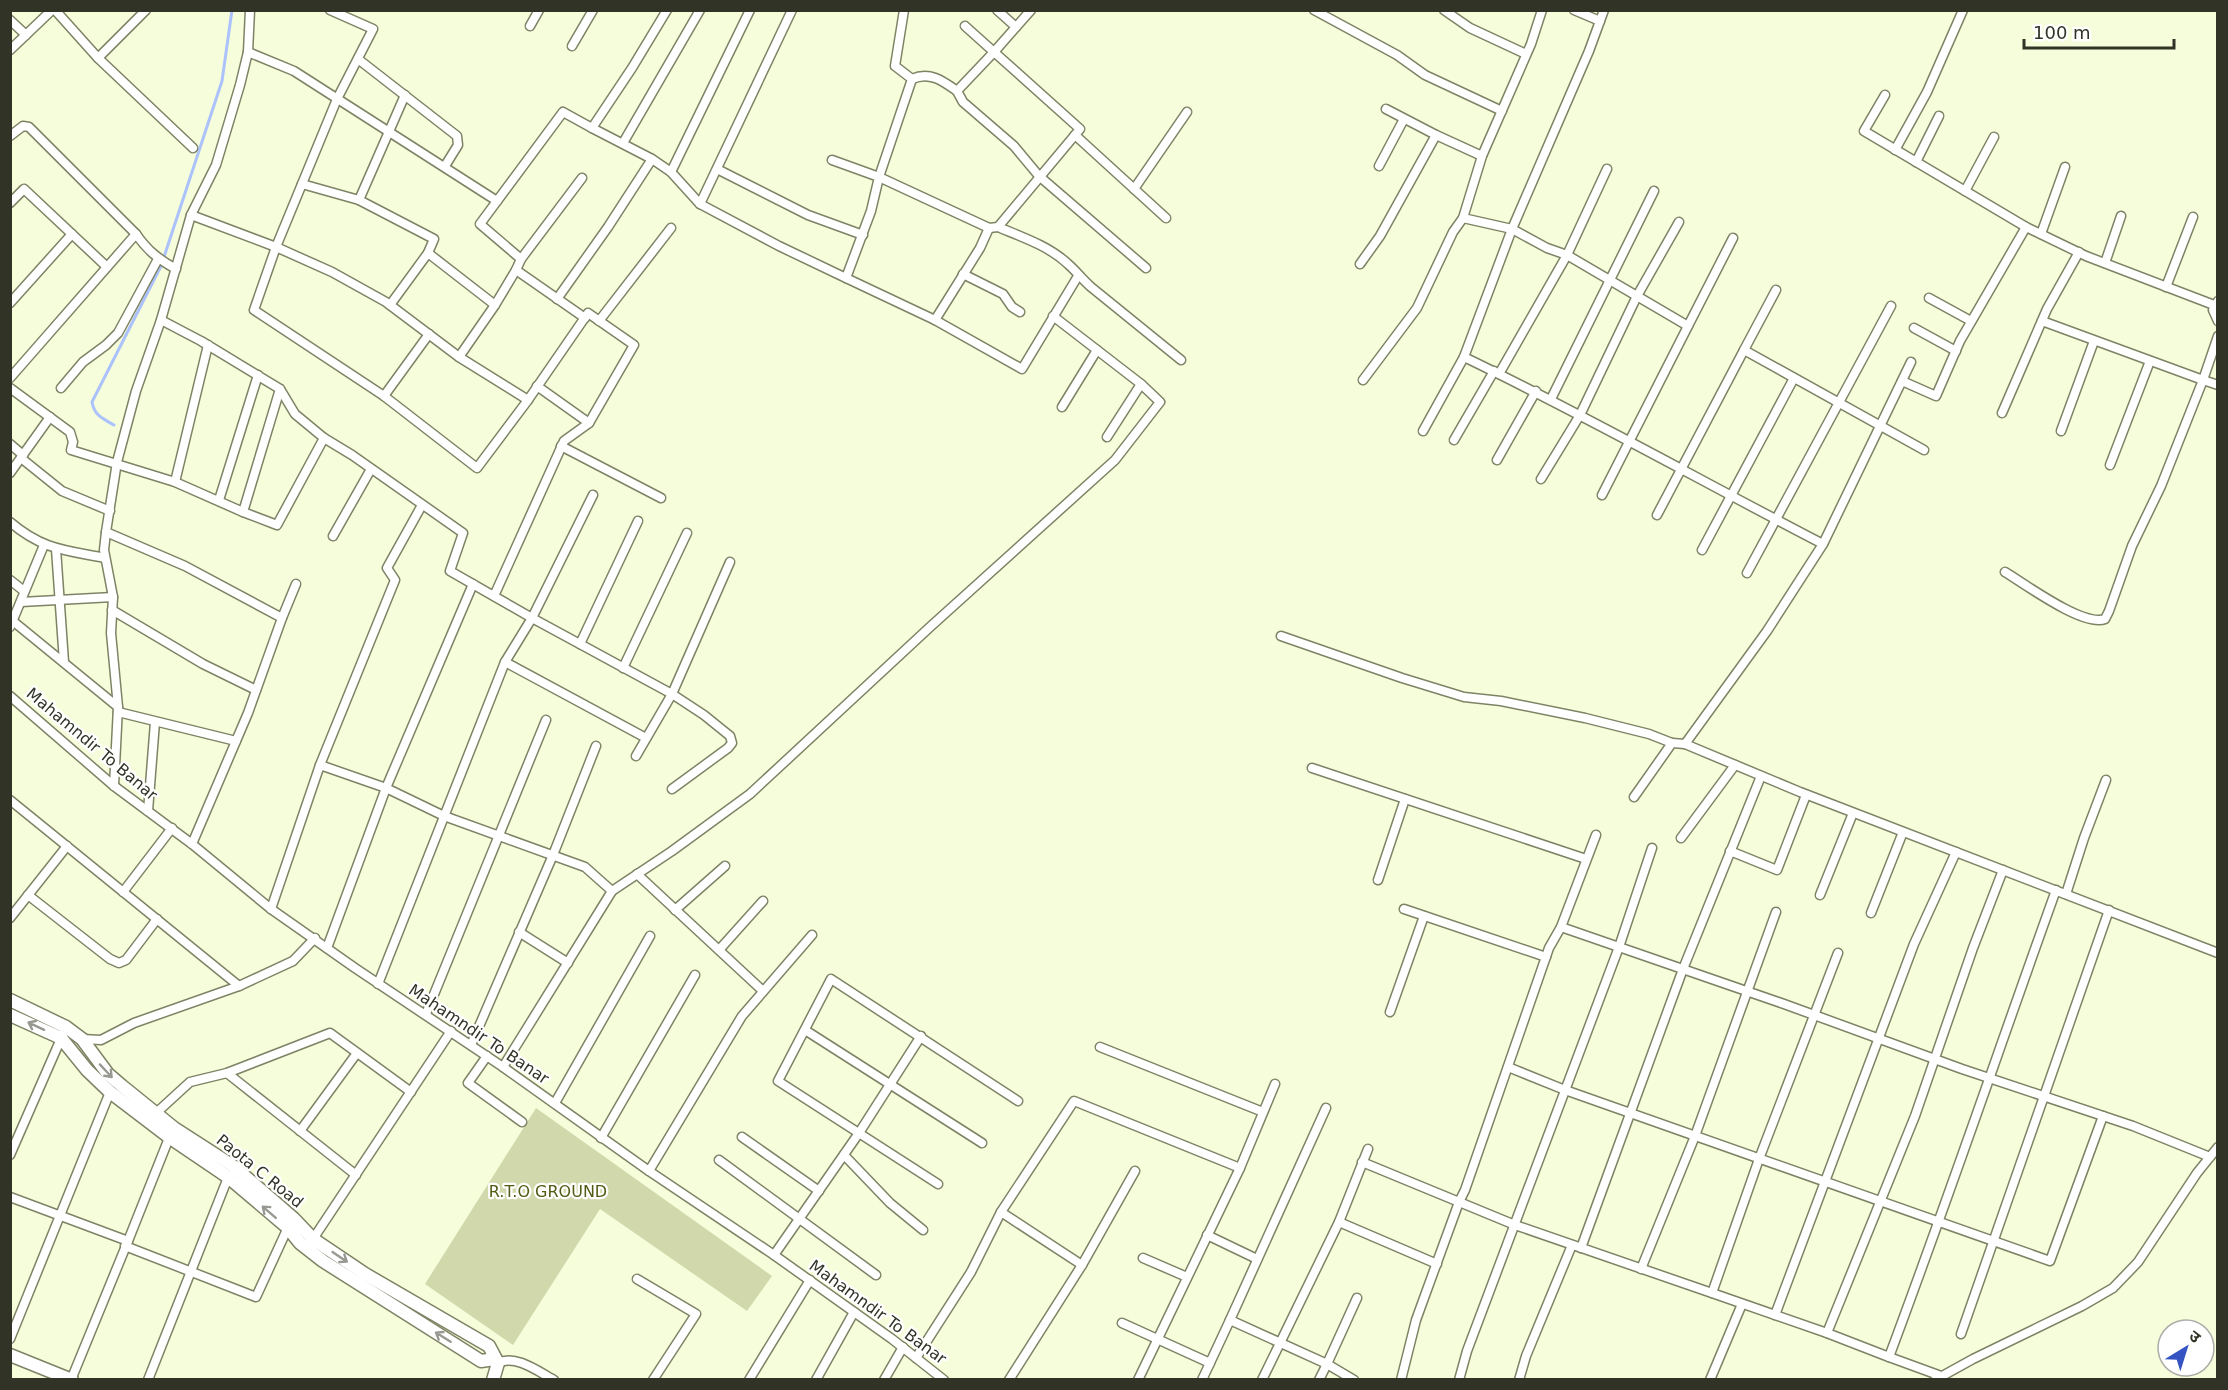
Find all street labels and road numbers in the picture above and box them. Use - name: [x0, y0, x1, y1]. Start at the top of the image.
- street label: Mahamndir To Banar: [23, 684, 162, 805]
- street label: Mahamndir To Banar: [405, 980, 553, 1088]
- street label: Paota C Road: [213, 1130, 307, 1212]
- street label: Mahamndir To Banar: [806, 1256, 951, 1368]

